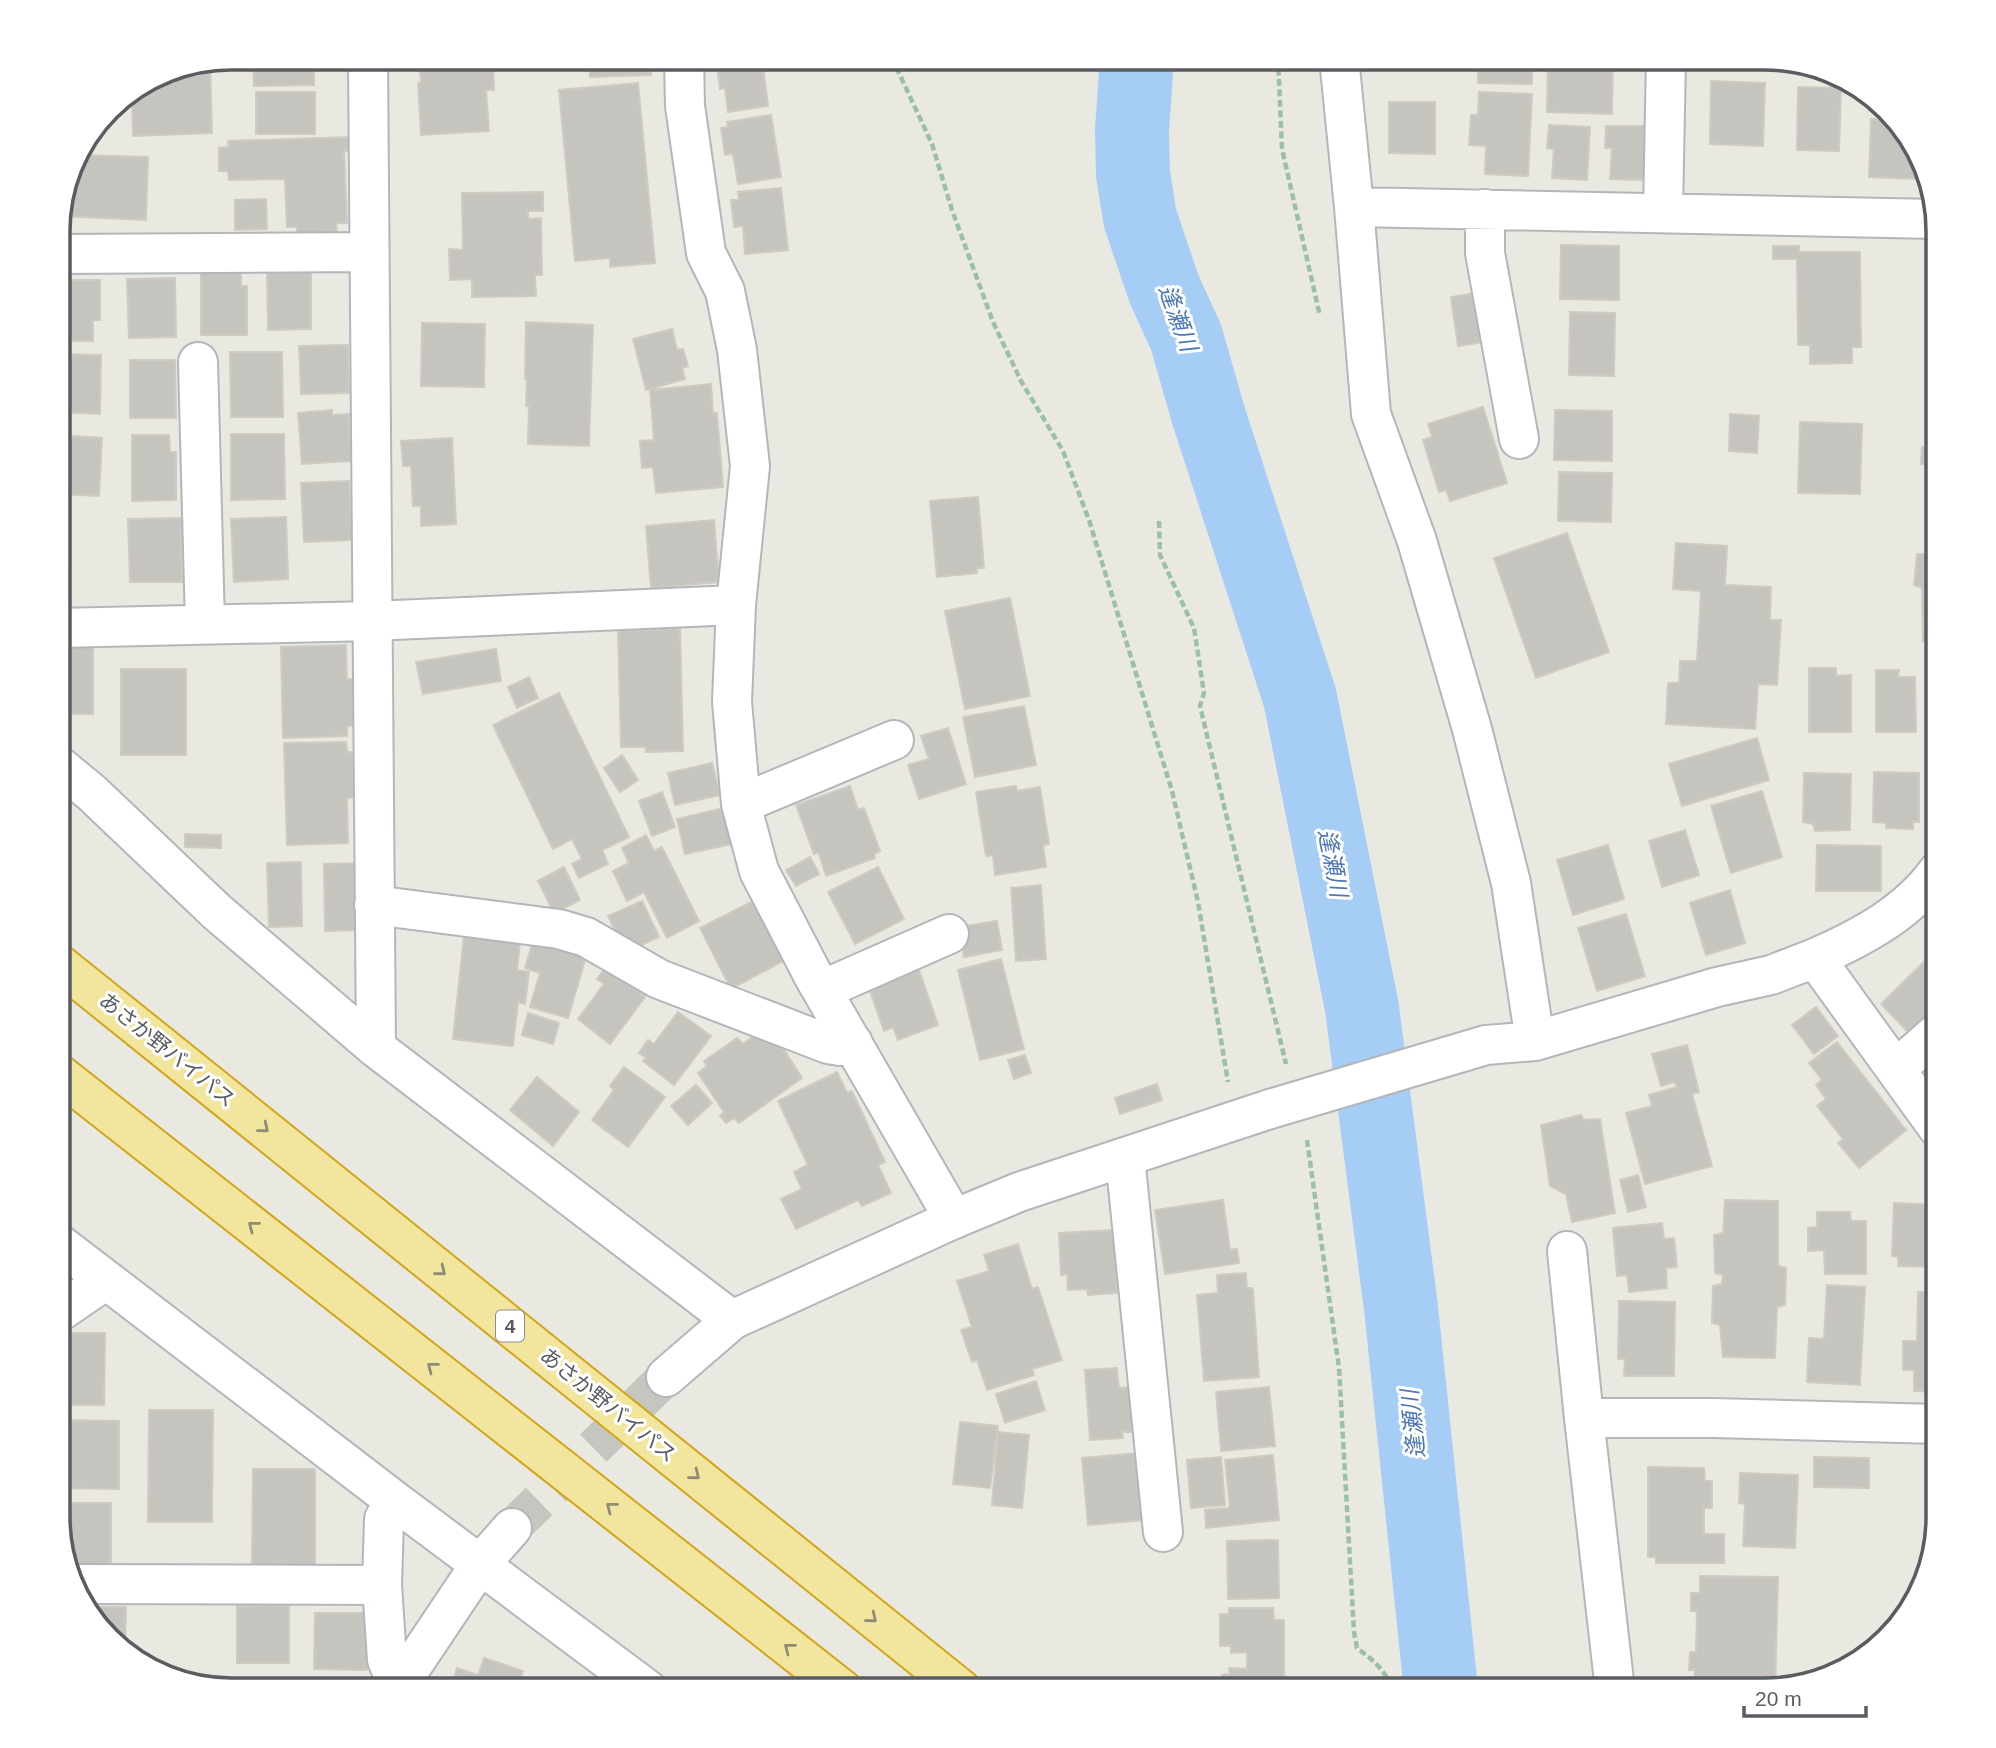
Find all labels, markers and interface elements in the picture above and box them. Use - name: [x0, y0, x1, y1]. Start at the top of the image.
- water label: 逢瀬川: [1154, 281, 1203, 358]
- water label: 逢瀬川: [1314, 827, 1353, 902]
- street label: あさか野バイパス: [95, 988, 240, 1111]
- one-way arrow: [256, 1120, 269, 1133]
- one-way arrow: [248, 1222, 261, 1235]
- one-way arrow: [433, 1263, 446, 1275]
- road number: 4: [496, 1310, 524, 1342]
- street label: あさか野バイパス: [536, 1343, 681, 1466]
- one-way arrow: [427, 1362, 439, 1375]
- water label: 逢瀬川: [1396, 1385, 1430, 1460]
- one-way arrow: [686, 1467, 699, 1479]
- one-way arrow: [606, 1503, 618, 1516]
- one-way arrow: [865, 1609, 877, 1622]
- one-way arrow: [785, 1644, 798, 1656]
- scale bar: [1744, 1674, 1867, 1718]
- text: 20 m: [1755, 1687, 1802, 1710]

